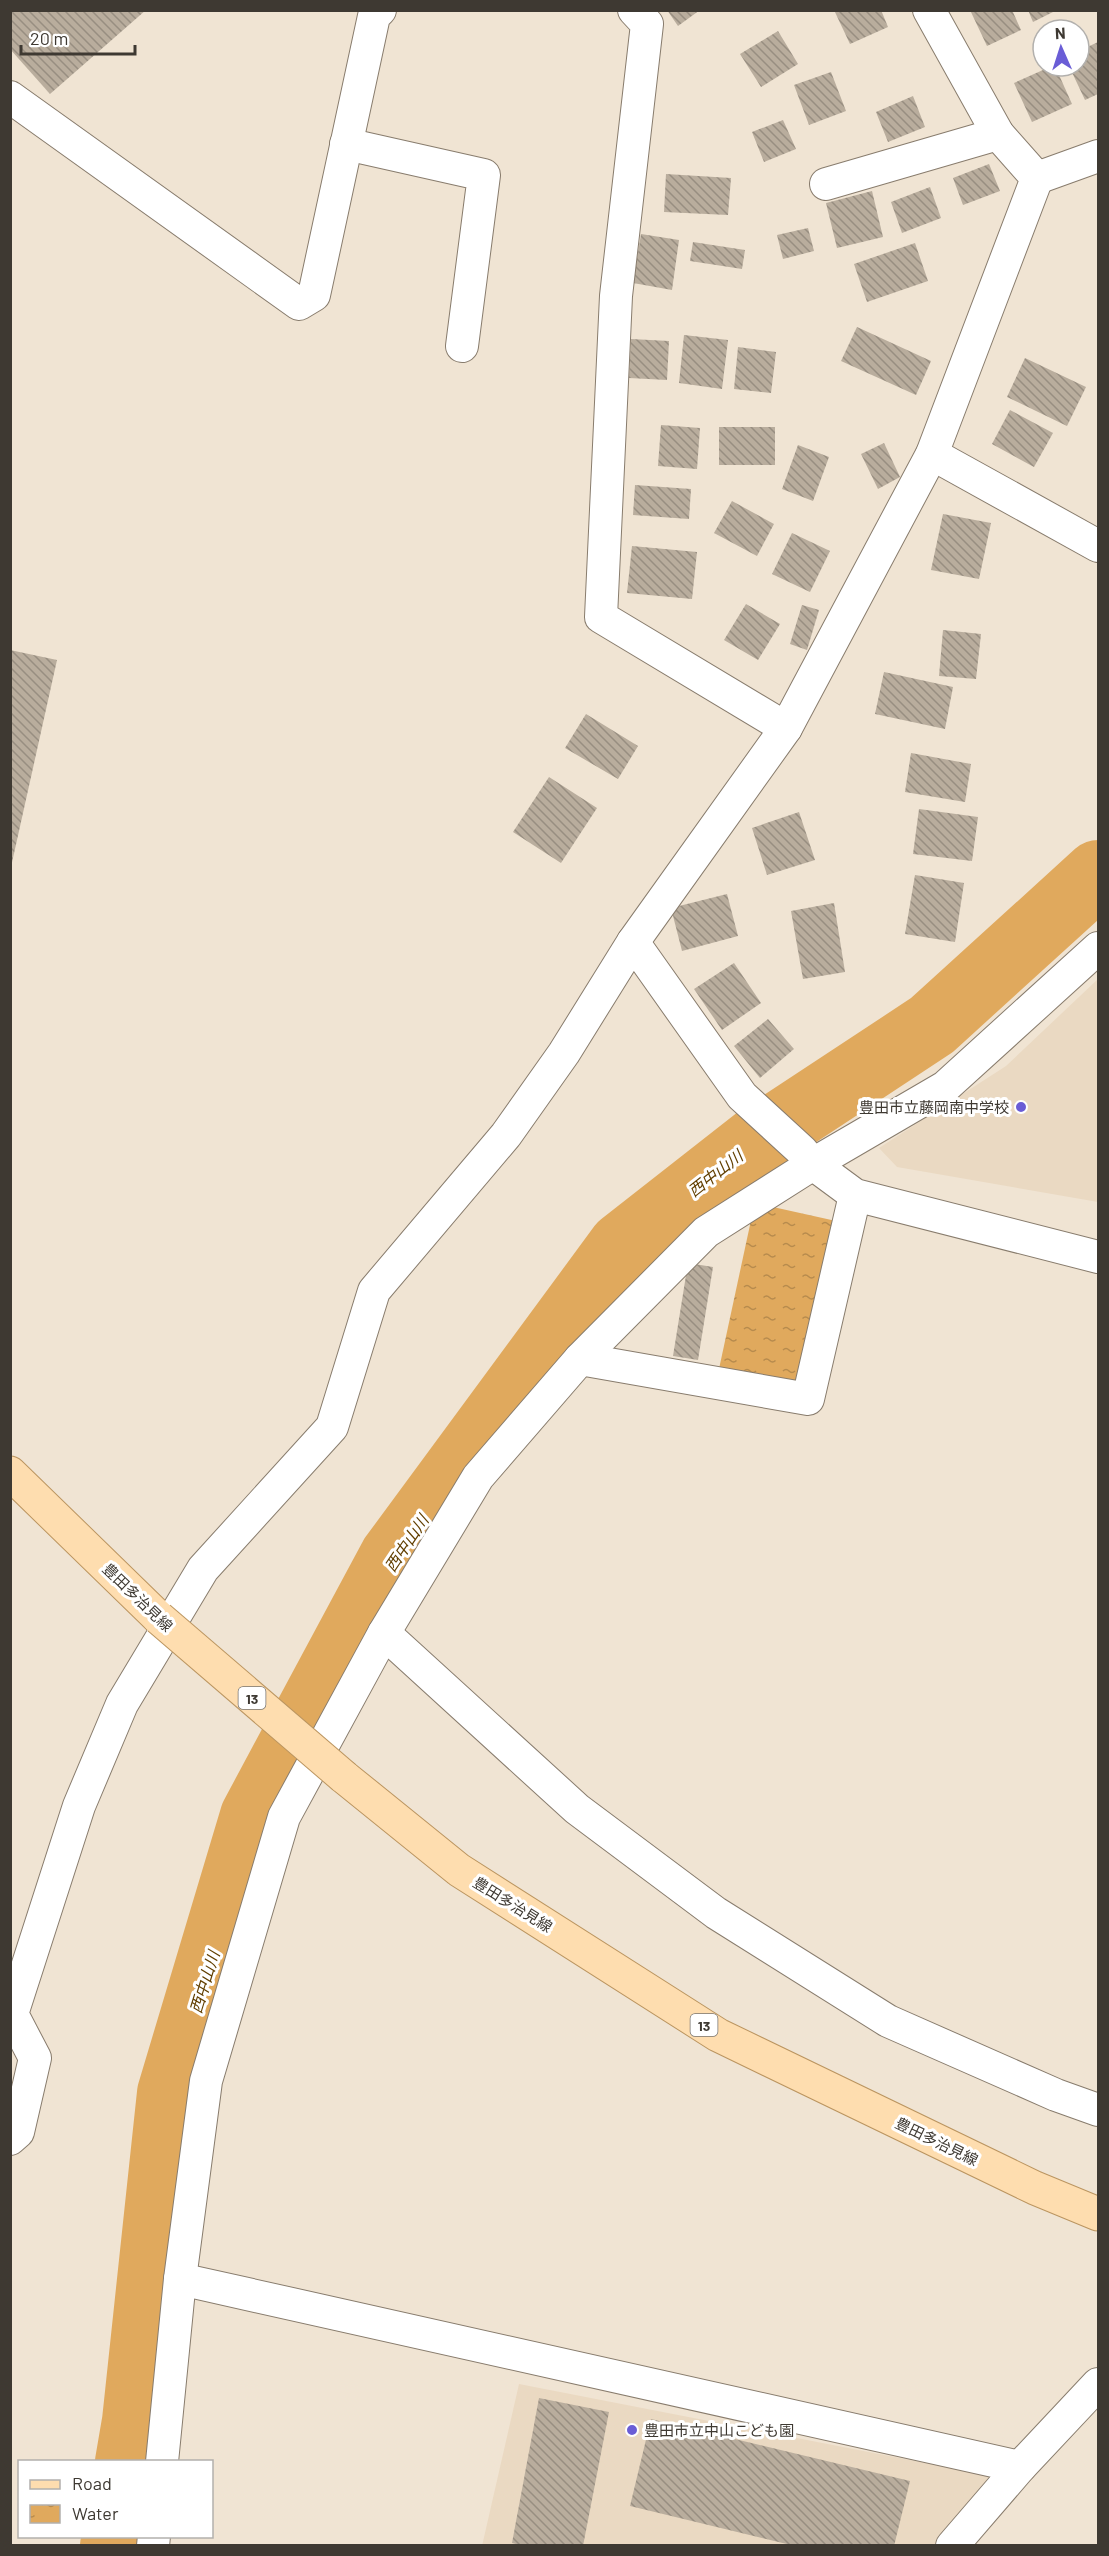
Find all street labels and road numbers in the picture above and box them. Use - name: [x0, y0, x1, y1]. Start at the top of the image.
- street label: 豊田多治見線: [99, 1559, 177, 1635]
- road number: 13: [238, 1687, 266, 1709]
- street label: 豊田多治見線: [470, 1873, 556, 1935]
- road number: 13: [690, 2014, 718, 2036]
- street label: 豊田多治見線: [893, 2113, 981, 2169]

